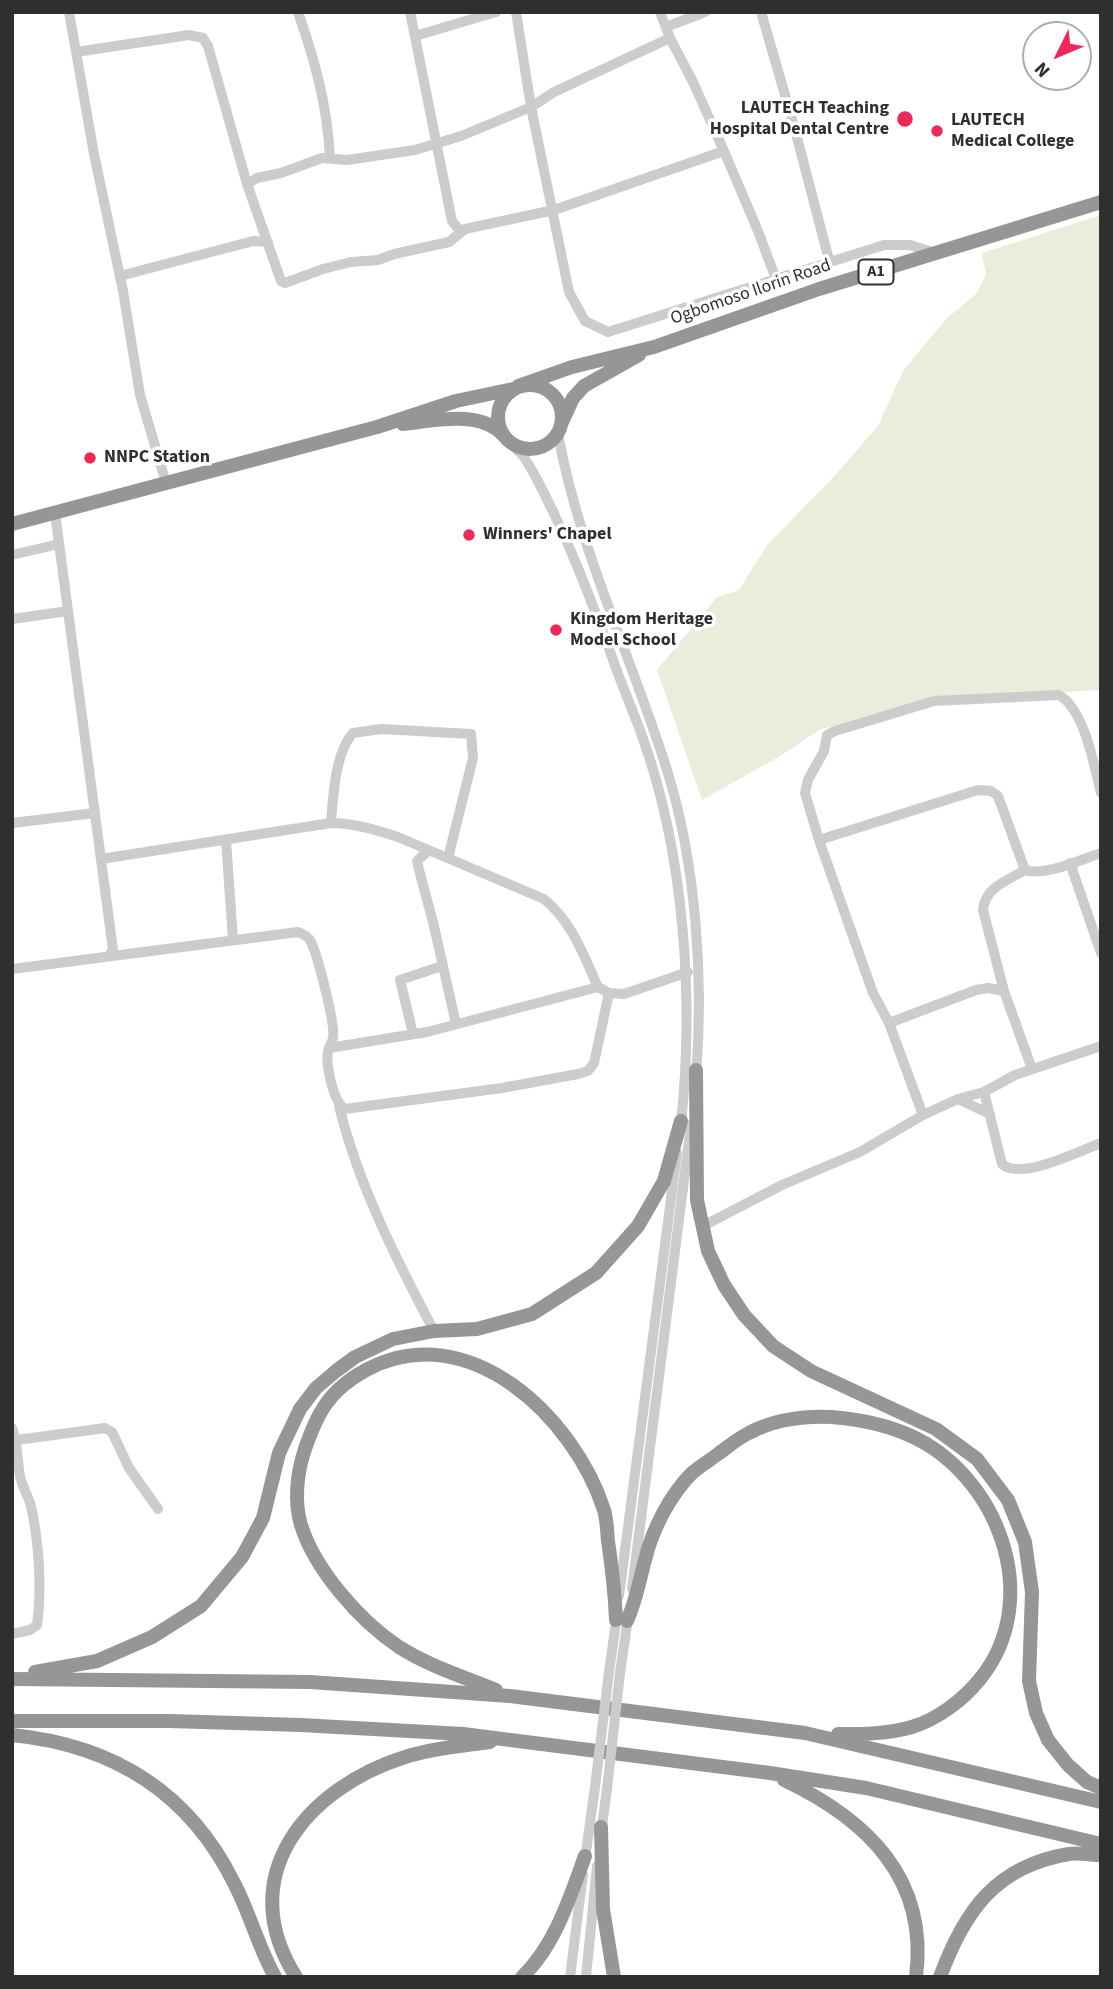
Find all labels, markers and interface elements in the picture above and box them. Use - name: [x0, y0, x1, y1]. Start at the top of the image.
- north arrow: [1022, 21, 1092, 91]
- text: N: [1029, 55, 1057, 83]
- place label: LAUTECH Teaching Hospital Dental Centre: [710, 98, 889, 140]
- marker: LAUTECH Teaching Hospital Dental Centre: [895, 109, 915, 129]
- place label: LAUTECH Medical College: [951, 110, 1074, 152]
- marker: LAUTECH Medical College: [929, 123, 945, 139]
- street label: Ogbomoso Ilorin Road: [668, 255, 834, 331]
- road number: A1: [858, 260, 894, 284]
- place label: NNPC Station: [104, 447, 210, 469]
- marker: NNPC Station: [82, 450, 98, 466]
- place label: Winners' Chapel: [483, 524, 612, 546]
- marker: Winners' Chapel: [461, 527, 477, 543]
- place label: Kingdom Heritage Model School: [570, 609, 713, 652]
- marker: Kingdom Heritage Model School: [548, 622, 564, 638]

